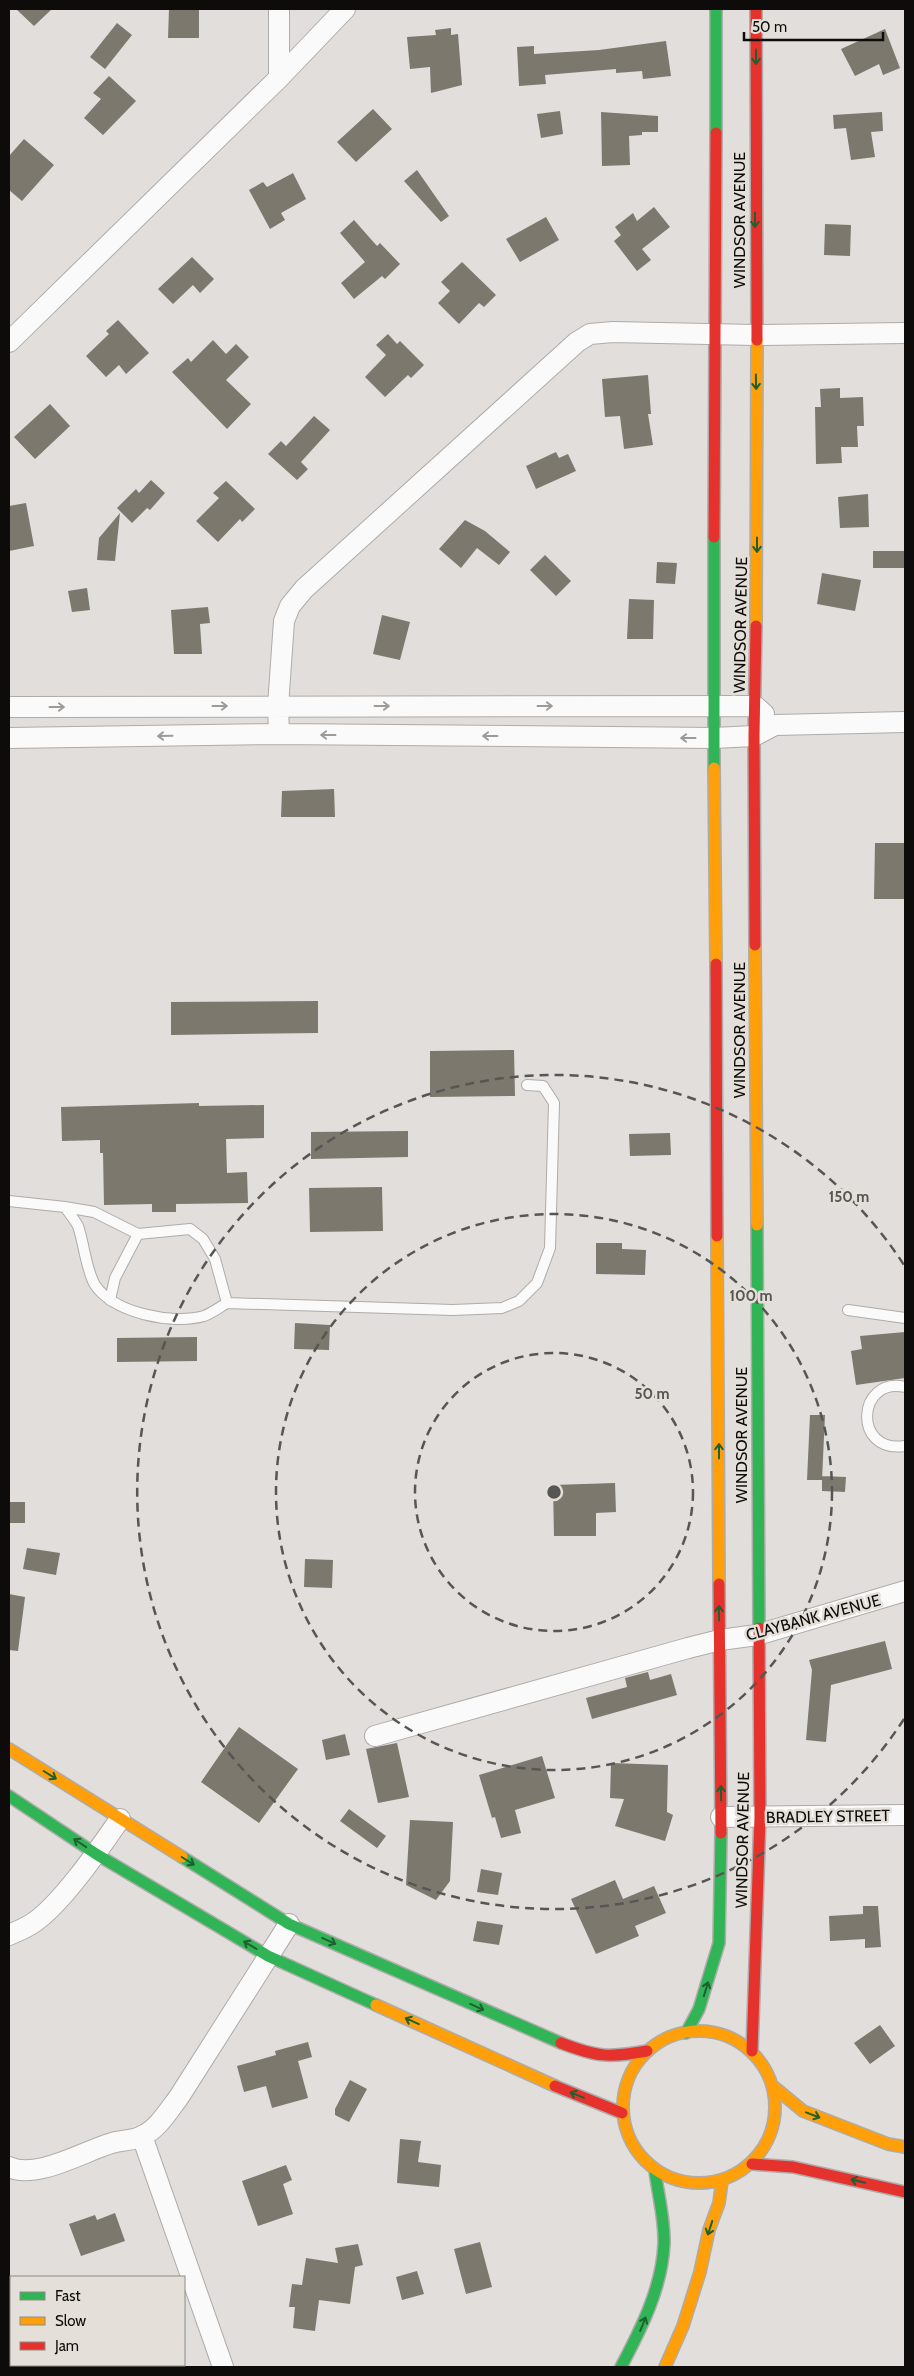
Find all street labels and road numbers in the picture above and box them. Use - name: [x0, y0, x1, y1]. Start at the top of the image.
- street label: WINDSOR AVENUE: [730, 152, 749, 288]
- street label: WINDSOR AVENUE: [730, 557, 751, 693]
- street label: WINDSOR AVENUE: [730, 962, 749, 1098]
- street label: WINDSOR AVENUE: [732, 1367, 751, 1503]
- street label: CLAYBANK AVENUE: [744, 1590, 883, 1645]
- street label: WINDSOR AVENUE: [732, 1772, 753, 1908]
- street label: BRADLEY STREET: [766, 1806, 891, 1827]

